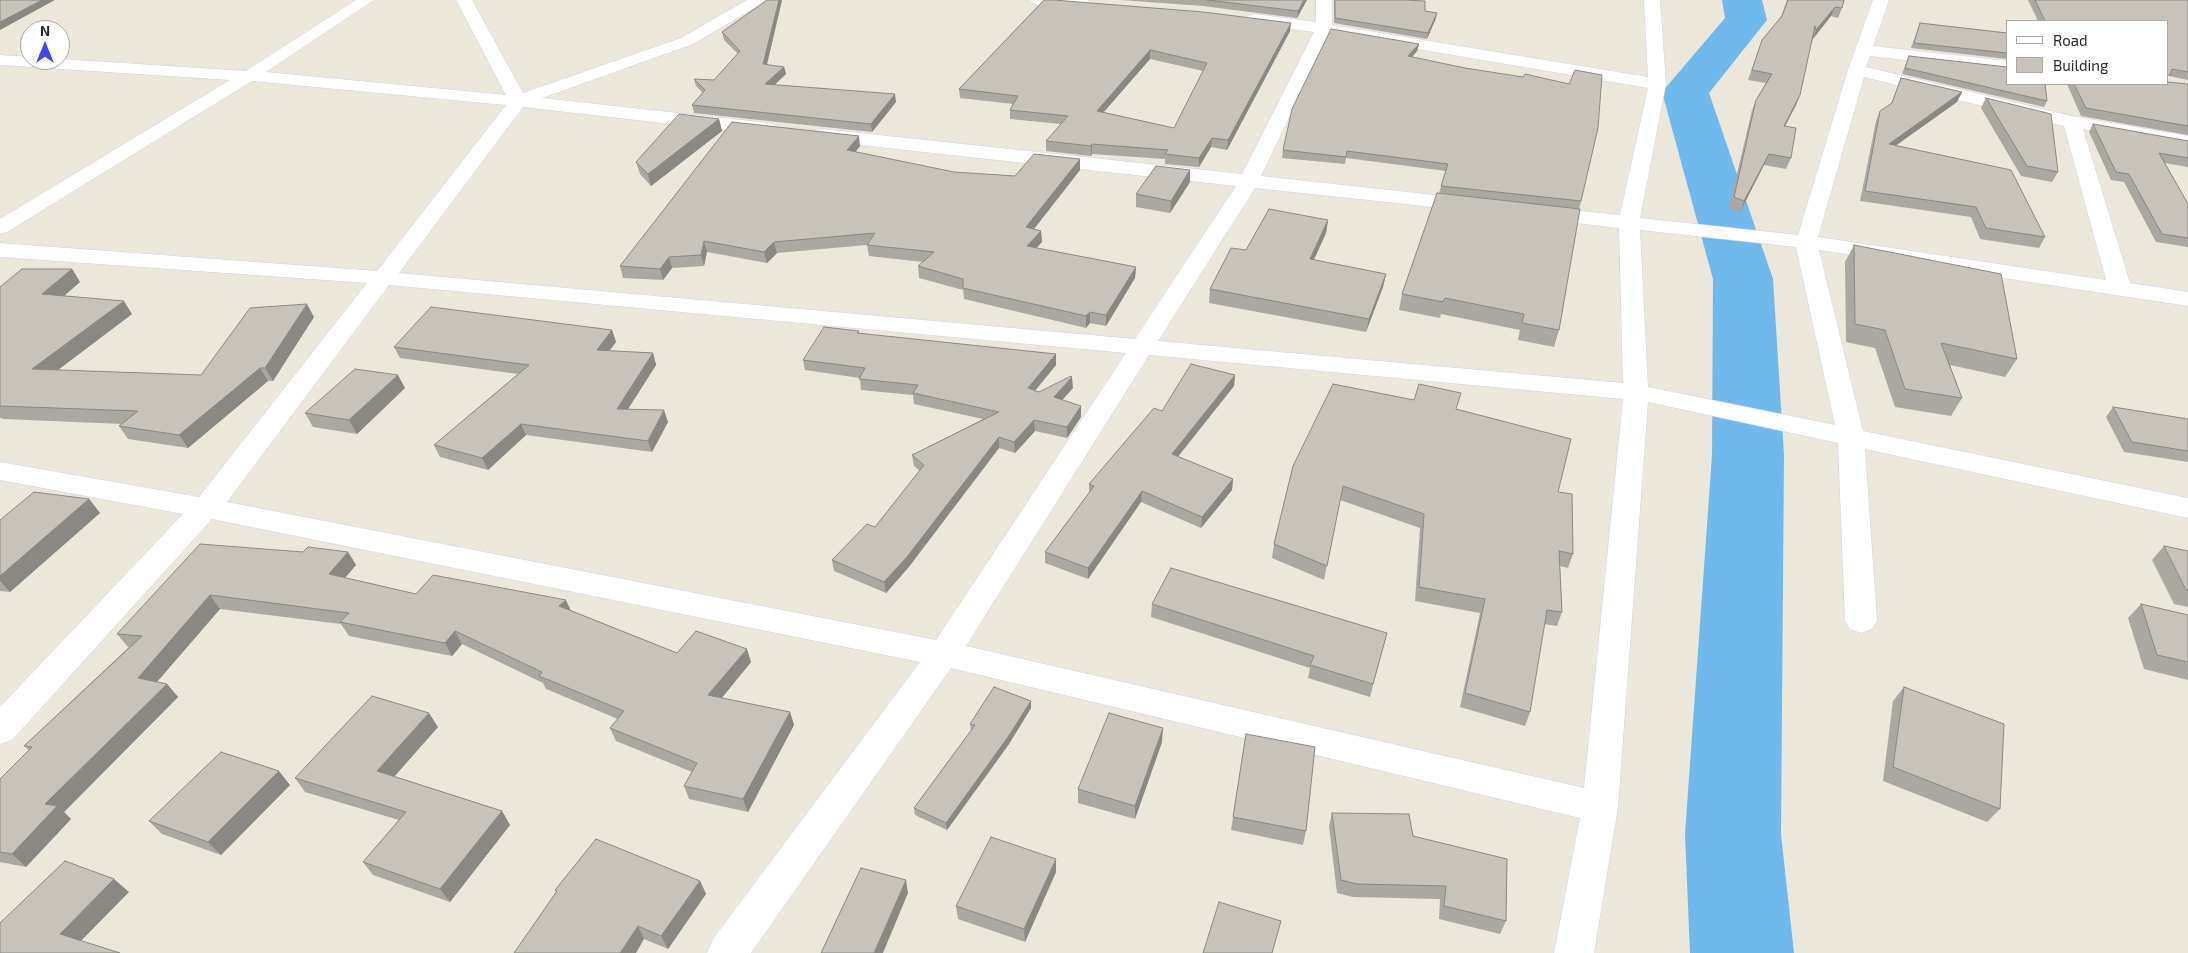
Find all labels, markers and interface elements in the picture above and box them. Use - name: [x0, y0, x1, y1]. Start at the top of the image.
- north arrow: [20, 20, 70, 70]
- legend: [2006, 20, 2168, 85]
- text: N: [40, 22, 50, 39]
- text: Road: [2053, 31, 2088, 49]
- text: Building: [2053, 56, 2108, 74]

